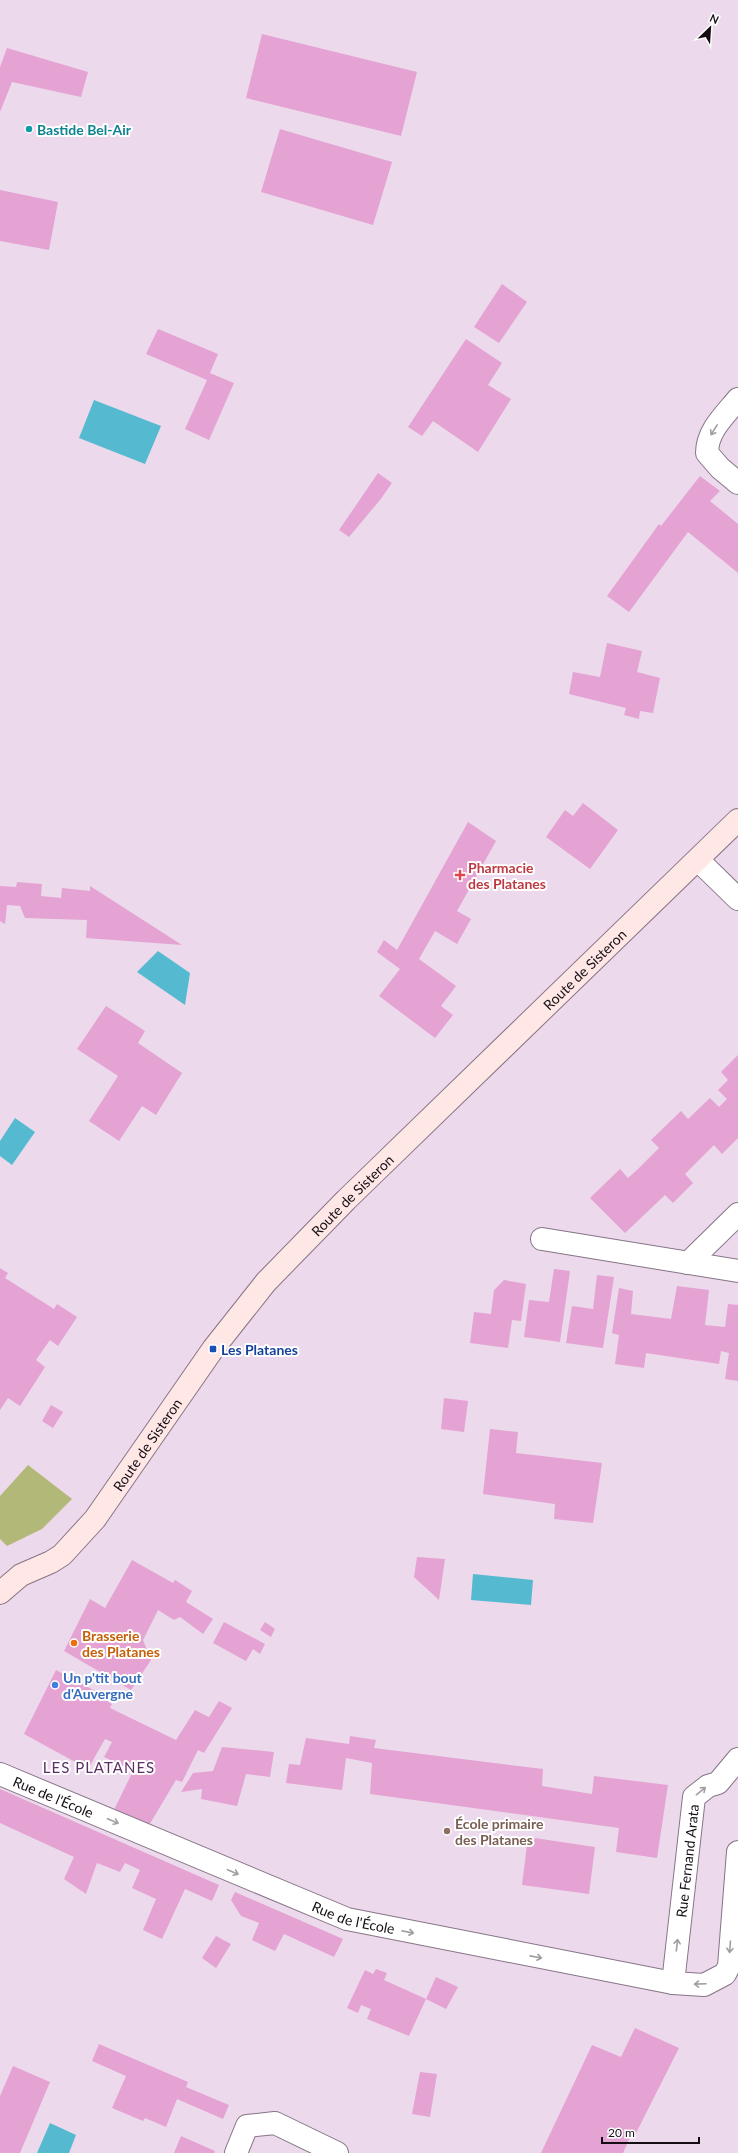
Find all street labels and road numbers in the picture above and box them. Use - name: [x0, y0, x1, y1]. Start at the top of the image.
- street label: Route de Sisteron: [539, 925, 629, 1013]
- street label: Route de Sisteron: [307, 1151, 397, 1239]
- street label: Route de Sisteron: [109, 1395, 185, 1494]
- street label: Rue de l'École: [11, 1772, 96, 1821]
- street label: Rue Fernand Arata: [672, 1803, 702, 1918]
- street label: Rue de l'École: [310, 1897, 396, 1937]

